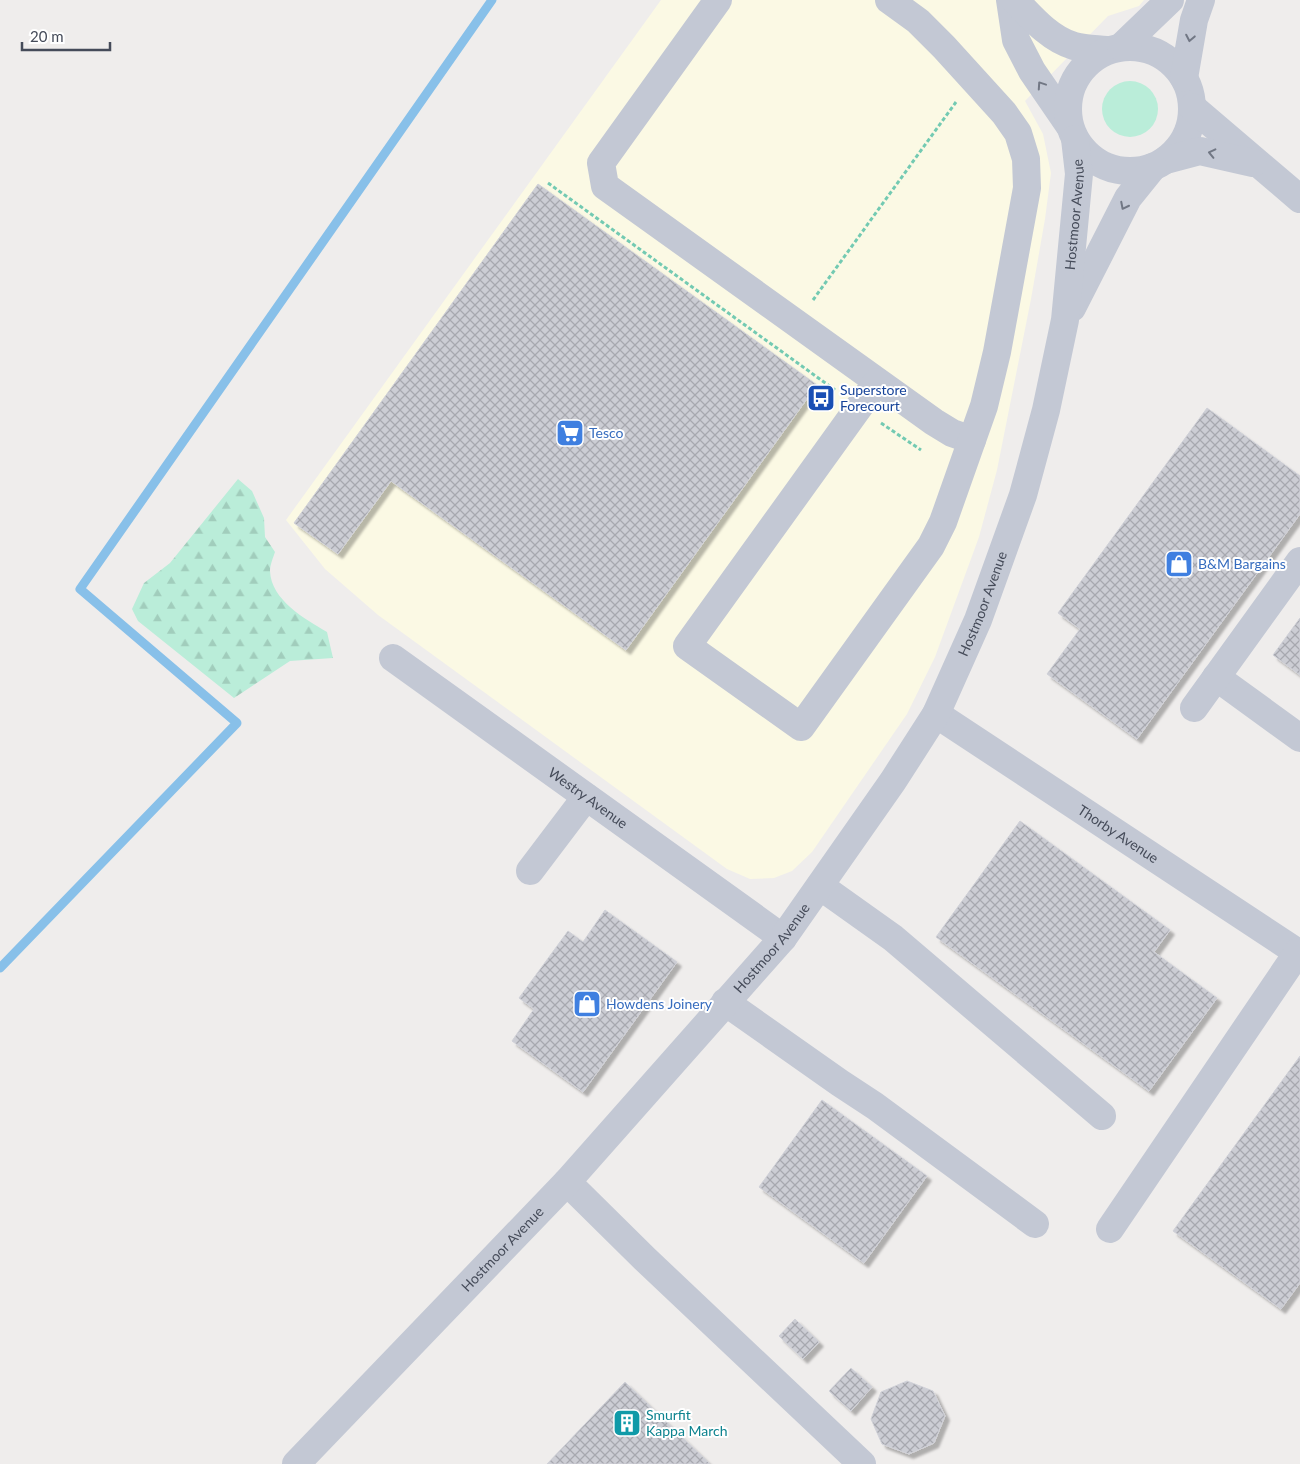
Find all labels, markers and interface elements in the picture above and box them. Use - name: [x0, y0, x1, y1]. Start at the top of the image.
- scale bar: [22, 20, 110, 52]
- text: 20 m: [30, 27, 64, 45]
- one-way arrow: [1185, 34, 1196, 43]
- one-way arrow: [1038, 81, 1047, 91]
- one-way arrow: [1207, 148, 1216, 159]
- street label: Hostmoor Avenue: [1061, 158, 1087, 271]
- one-way arrow: [1120, 200, 1130, 209]
- place label: Superstore Forecourt: [840, 381, 907, 414]
- bus stop icon: Superstore Forecourt: [806, 383, 836, 413]
- supermarket icon: Tesco: [555, 418, 585, 448]
- place label: Tesco: [589, 424, 624, 441]
- street label: Hostmoor Avenue: [954, 549, 1010, 659]
- shop icon: B&M Bargains: [1164, 549, 1194, 579]
- place label: B&M Bargains: [1198, 555, 1286, 572]
- street label: Westry Avenue: [545, 763, 631, 832]
- street label: Thorby Avenue: [1075, 801, 1162, 866]
- street label: Hostmoor Avenue: [729, 900, 813, 996]
- shop icon: Howdens Joinery: [572, 989, 602, 1019]
- place label: Howdens Joinery: [606, 995, 713, 1012]
- street label: Hostmoor Avenue: [457, 1203, 547, 1295]
- place label: Smurfit Kappa March: [646, 1406, 727, 1439]
- building icon: Smurfit Kappa March: [612, 1408, 642, 1438]

